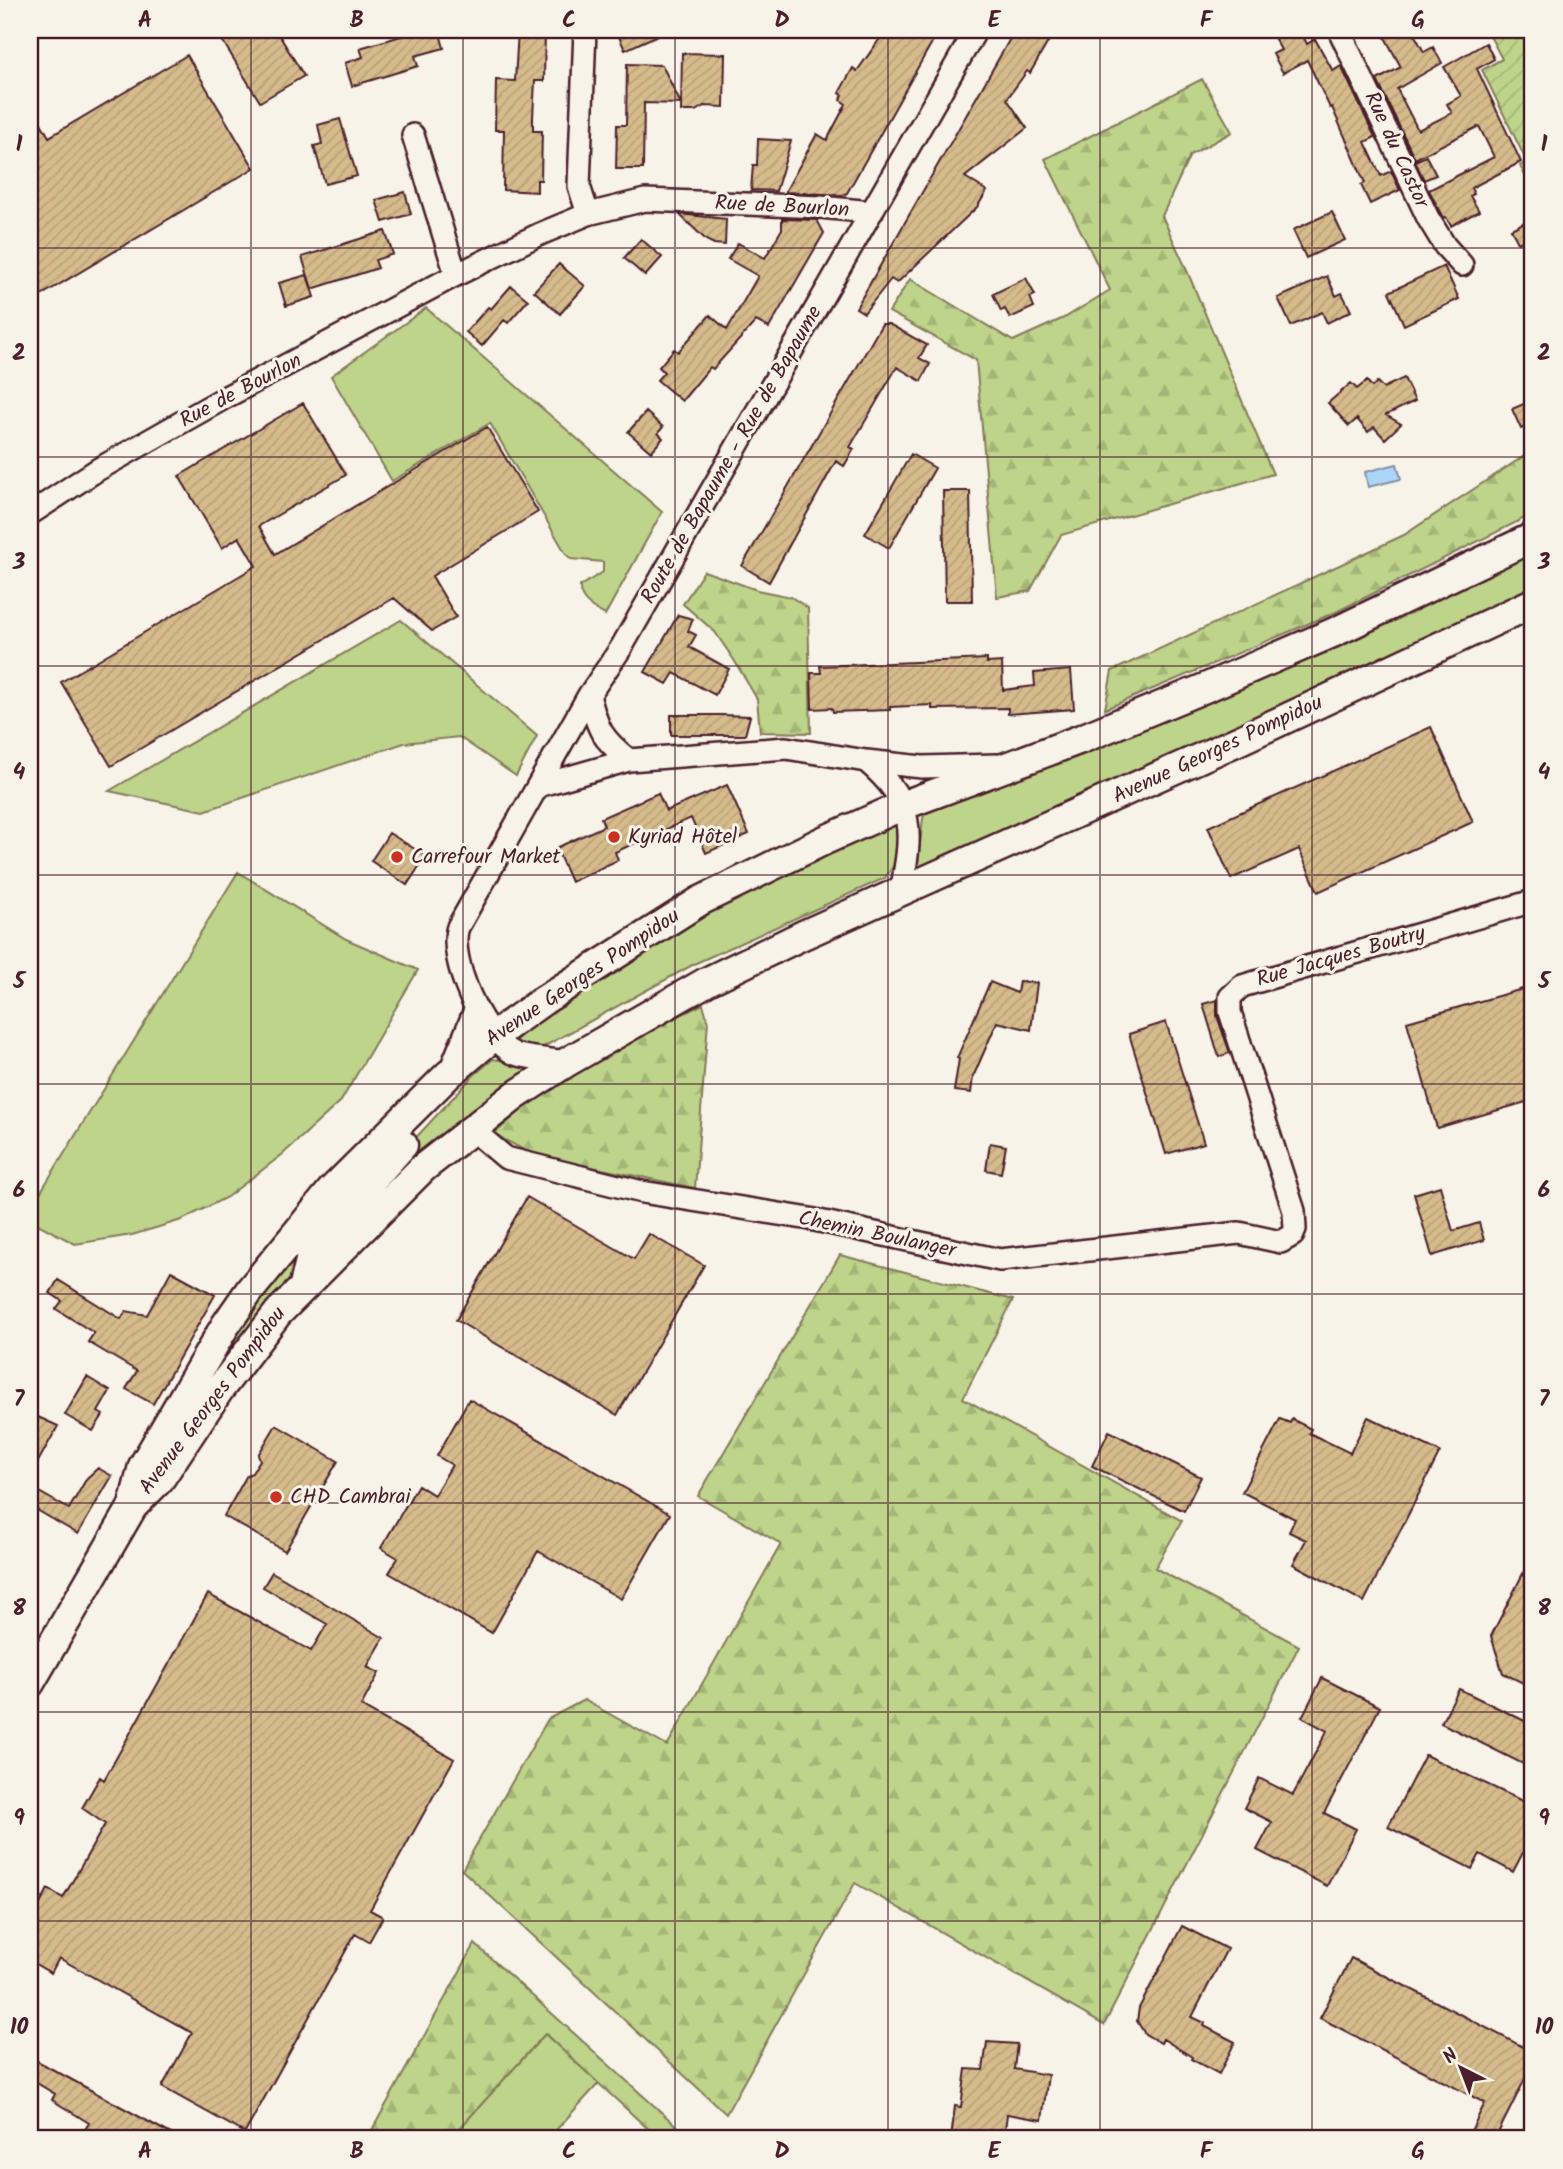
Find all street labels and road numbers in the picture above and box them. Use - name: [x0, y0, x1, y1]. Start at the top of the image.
- street label: Rue du Castor: [1355, 86, 1438, 215]
- street label: Rue de Bourlon: [714, 187, 850, 227]
- street label: Route de Bapaume - Rue de Bapaume: [633, 299, 832, 611]
- street label: Rue de Bourlon: [174, 345, 308, 437]
- street label: Avenue Georges Pompidou: [1107, 687, 1329, 813]
- street label: Avenue Georges Pompidou: [479, 900, 687, 1056]
- street label: Rue Jacques Boutry: [1253, 917, 1429, 997]
- street label: Chemin Boulanger: [795, 1202, 960, 1268]
- street label: Avenue Georges Pompidou: [131, 1300, 295, 1502]

